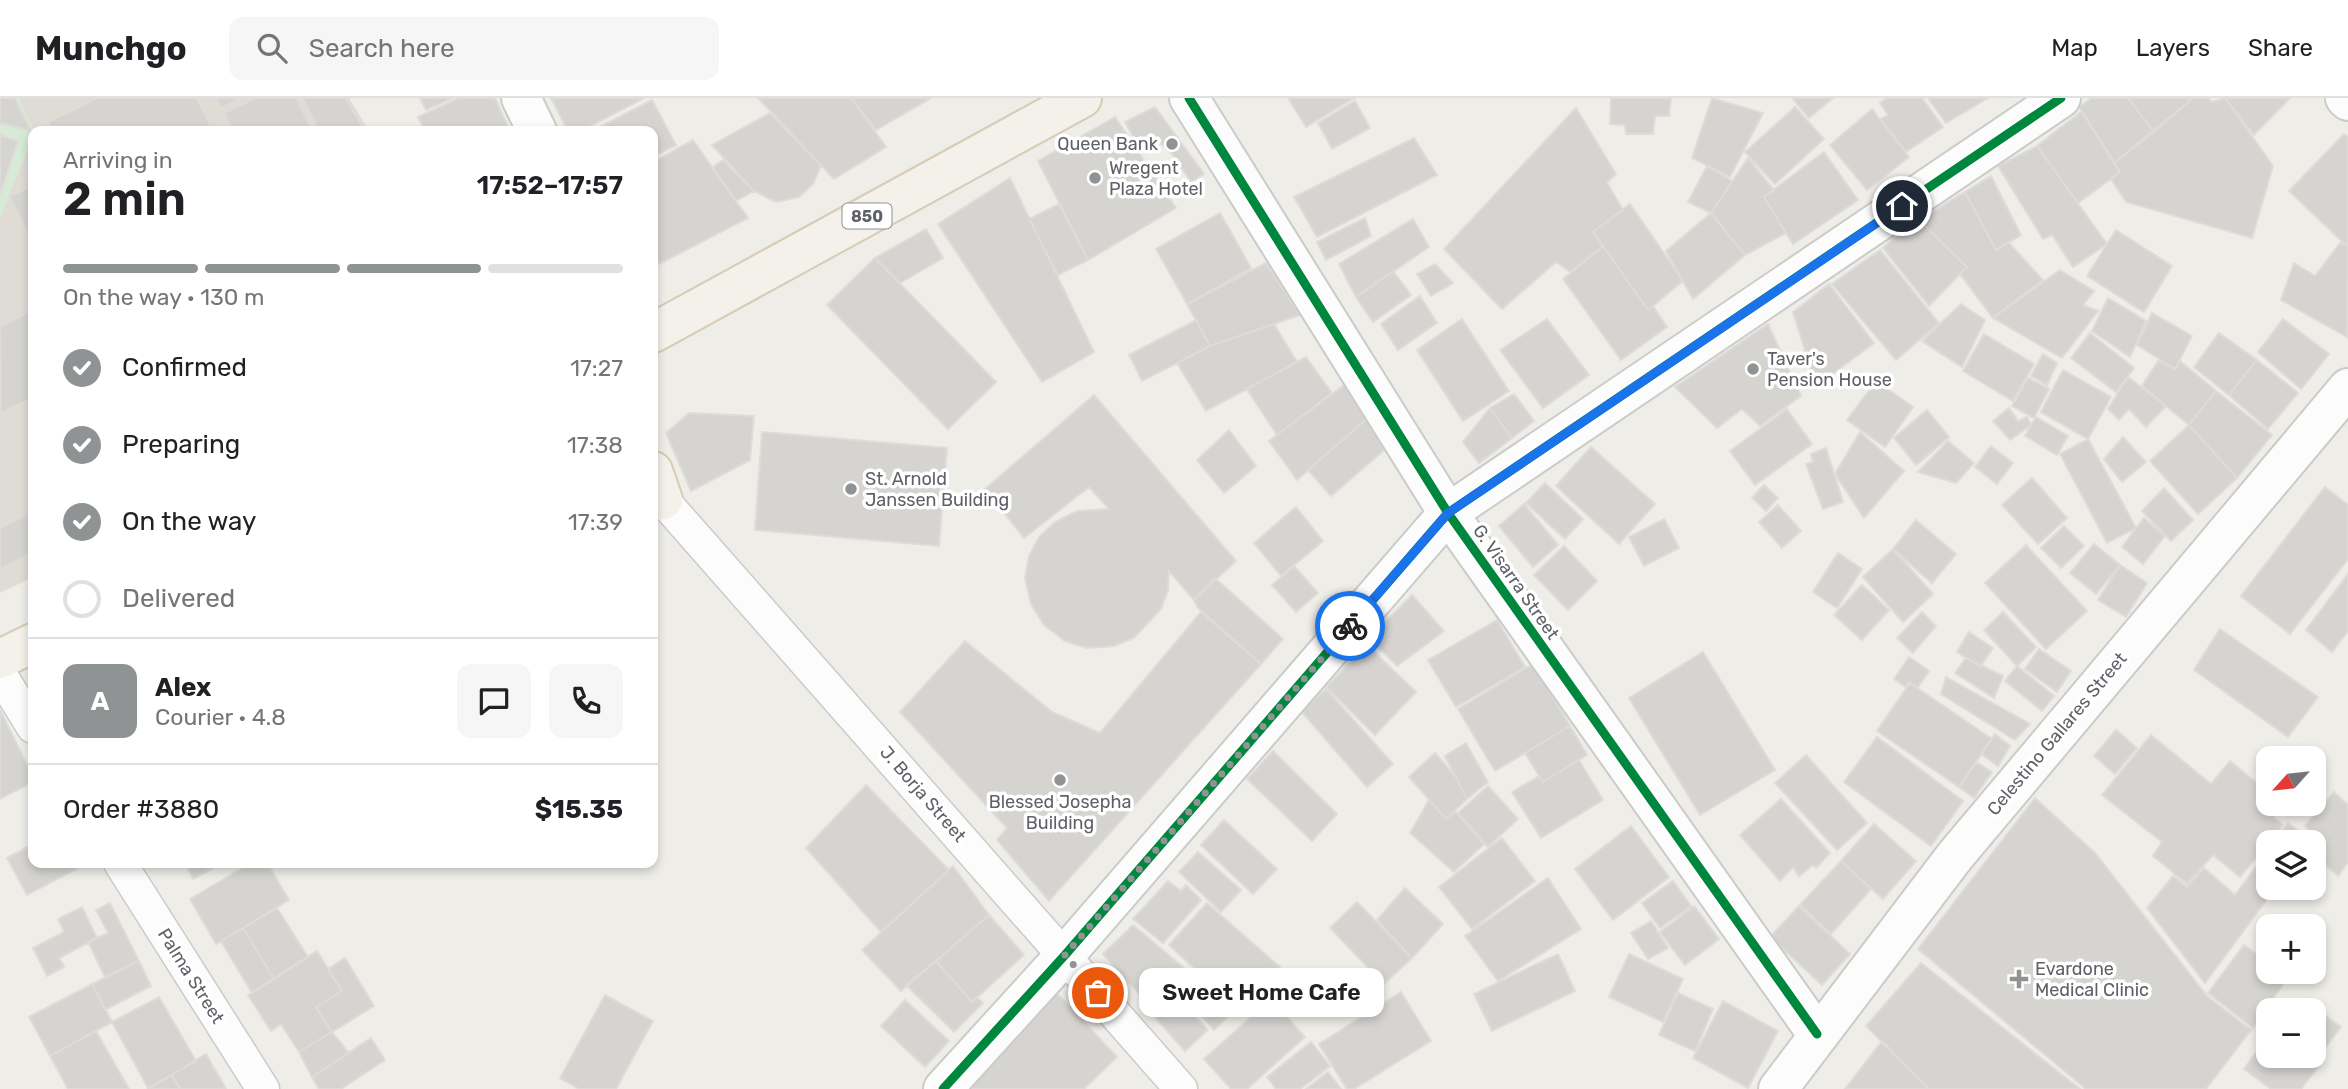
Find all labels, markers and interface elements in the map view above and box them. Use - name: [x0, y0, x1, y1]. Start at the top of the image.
- search box: [229, 17, 719, 80]
- text: Munchgo: [35, 29, 187, 68]
- icon: search: [253, 29, 291, 67]
- text: Search here: [309, 33, 455, 64]
- text: Map: [2051, 34, 2098, 62]
- text: Layers: [2136, 34, 2210, 62]
- text: Share: [2248, 34, 2313, 62]
- place label: Queen Bank: [1057, 133, 1159, 155]
- marker: Queen Bank: [1164, 136, 1180, 152]
- text: Arriving in: [63, 146, 173, 174]
- place label: Wregent Plaza Hotel: [1109, 157, 1203, 200]
- text: 17:52–17:57: [477, 170, 623, 201]
- marker: Wregent Plaza Hotel: [1087, 170, 1103, 186]
- text: 2 min: [63, 172, 186, 227]
- pin: [1872, 176, 1932, 236]
- icon: home: [1883, 187, 1921, 225]
- road number: 850: [842, 204, 892, 228]
- text: On the way · 130 m: [63, 283, 264, 311]
- place label: Taver's Pension House: [1767, 348, 1892, 391]
- icon: check: [63, 349, 101, 387]
- text: Confirmed: [122, 352, 247, 383]
- text: 17:27: [570, 354, 623, 382]
- marker: Taver's Pension House: [1745, 361, 1761, 377]
- icon: check: [63, 426, 101, 464]
- text: Preparing: [122, 429, 240, 460]
- text: 17:38: [567, 431, 623, 459]
- place label: St. Arnold Janssen Building: [865, 468, 1009, 511]
- marker: St. Arnold Janssen Building: [843, 481, 859, 497]
- icon: check: [63, 503, 101, 541]
- text: On the way: [122, 506, 256, 537]
- text: 17:39: [568, 508, 623, 536]
- street label: G. Visarra Street: [1468, 520, 1564, 644]
- text: Delivered: [122, 583, 235, 614]
- courier: [1315, 591, 1385, 661]
- icon: bike: [1331, 607, 1369, 645]
- street label: Celestino Gallares Street: [1982, 648, 2132, 820]
- button: chat: [457, 664, 531, 738]
- button: phone: [549, 664, 623, 738]
- text: Alex: [155, 672, 211, 703]
- text: A: [91, 686, 109, 717]
- text: Courier · 4.8: [155, 703, 286, 731]
- street label: J. Borja Street: [875, 741, 971, 847]
- north arrow: [2256, 746, 2326, 816]
- map controls: [2256, 746, 2326, 1068]
- marker: Blessed Josepha Building: [1052, 772, 1068, 788]
- place label: Blessed Josepha Building: [989, 791, 1131, 834]
- text: Order #3880: [63, 794, 219, 825]
- text: $15.35: [535, 794, 623, 825]
- button: layers: [2256, 830, 2326, 900]
- button: +: [2256, 914, 2326, 984]
- street label: Palma Street: [153, 924, 229, 1028]
- place label: Evardone Medical Clinic: [2035, 958, 2149, 1001]
- pin: [1068, 963, 1128, 1023]
- callout: Sweet Home Cafe: [1140, 968, 1385, 1018]
- marker: Evardone Medical Clinic: [2009, 969, 2029, 989]
- icon: bag: [1079, 974, 1117, 1012]
- text: Sweet Home Cafe: [1162, 978, 1361, 1006]
- button: −: [2256, 998, 2326, 1068]

